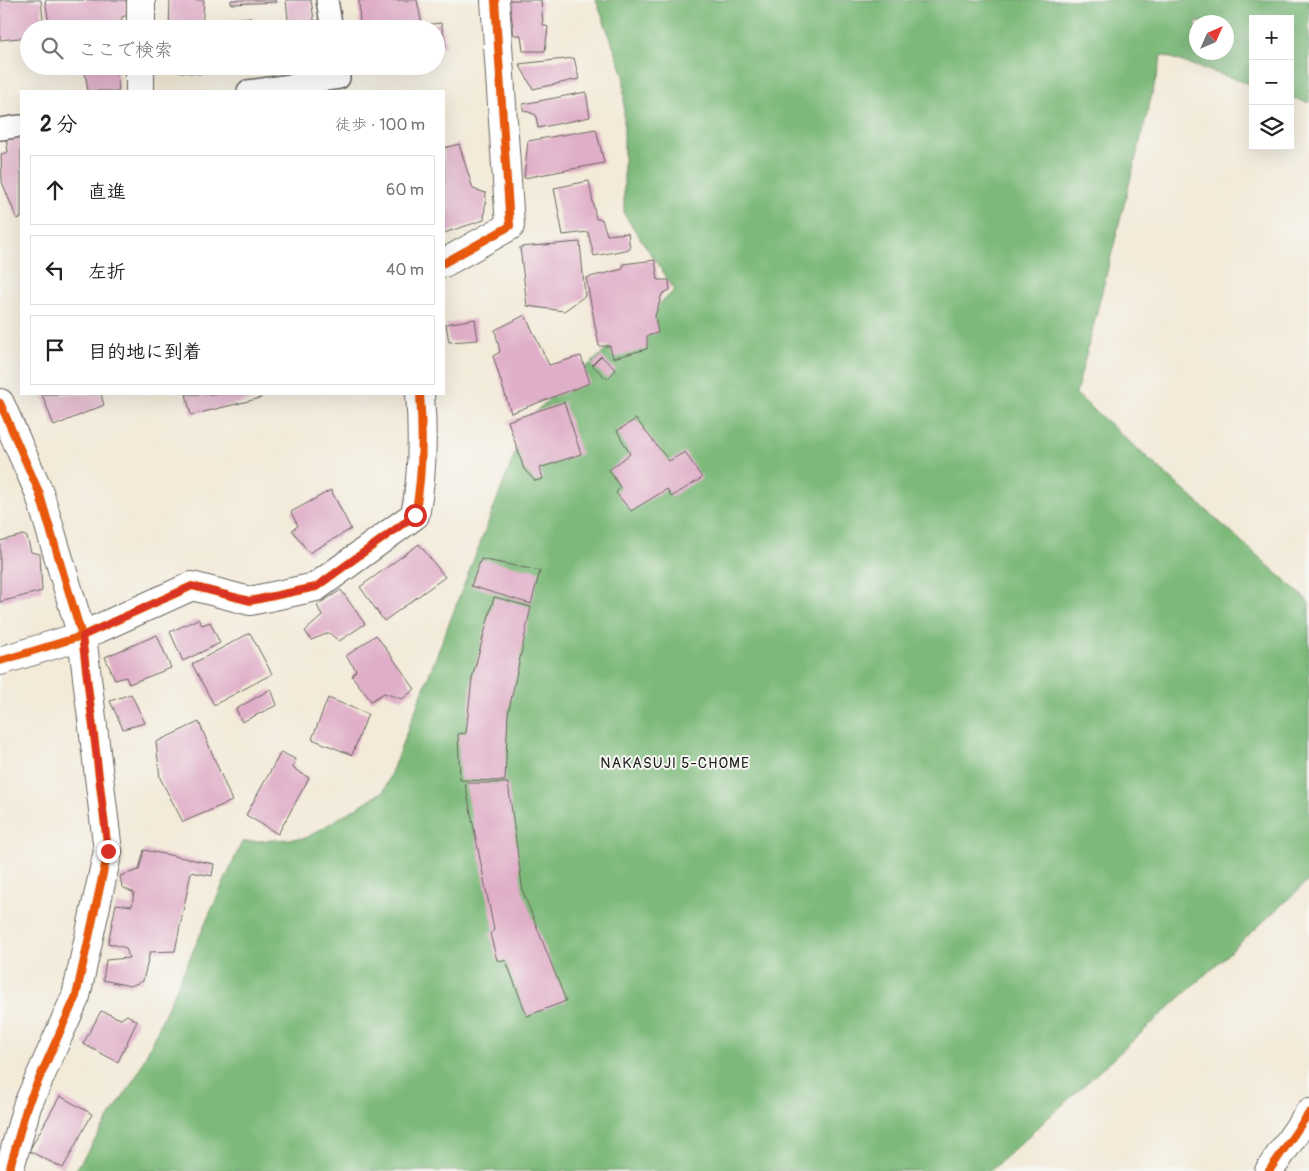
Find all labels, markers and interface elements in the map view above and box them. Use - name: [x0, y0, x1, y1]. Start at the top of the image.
- north arrow: [1189, 15, 1234, 60]
- map controls: [1249, 15, 1294, 150]
- button: +: [1249, 15, 1294, 60]
- search box: [20, 20, 445, 75]
- icon: search: [38, 34, 66, 62]
- text: ここで検索: [78, 38, 173, 62]
- button: −: [1249, 60, 1294, 105]
- button: layers: [1249, 105, 1294, 150]
- text: 2 分: [40, 111, 77, 138]
- text: 徒歩 · 100 m: [335, 115, 425, 135]
- icon: ahead: [41, 176, 69, 204]
- text: 直進: [88, 180, 126, 204]
- text: 60 m: [386, 180, 424, 200]
- icon: left: [41, 256, 69, 284]
- text: 左折: [88, 260, 126, 284]
- text: 40 m: [386, 260, 424, 280]
- icon: arrive: [41, 336, 69, 364]
- text: 目的地に到着: [88, 340, 202, 364]
- route start: [404, 504, 427, 527]
- district label: NAKASUJI 5-CHOME: [600, 754, 750, 773]
- route end: [97, 840, 120, 863]

